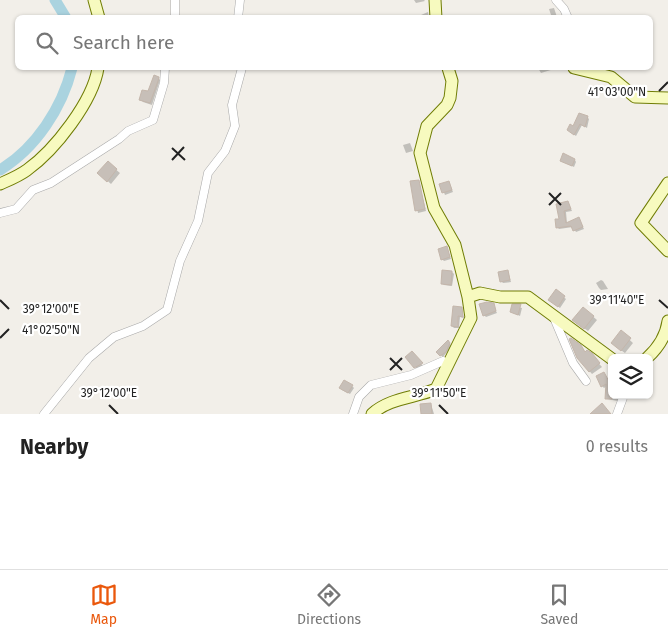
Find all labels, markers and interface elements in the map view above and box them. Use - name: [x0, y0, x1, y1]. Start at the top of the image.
- search box: [15, 15, 653, 70]
- icon: search: [33, 29, 61, 57]
- text: Search here: [73, 31, 174, 54]
- text: 41°03'00"N: [588, 85, 646, 99]
- text: 39°11'40"E: [590, 293, 644, 307]
- text: 39°12'00"E: [23, 302, 79, 316]
- text: 41°02'50"N: [22, 323, 80, 337]
- map controls: [608, 354, 653, 399]
- button: layers: [608, 354, 653, 399]
- text: 39°12'00"E: [81, 386, 137, 400]
- text: 39°11'50"E: [411, 386, 467, 400]
- text: Nearby: [20, 434, 88, 460]
- text: 0 results: [586, 437, 648, 456]
- tab: Map: [90, 581, 118, 628]
- tab: Directions: [297, 581, 361, 628]
- tab: Saved: [540, 581, 578, 628]

